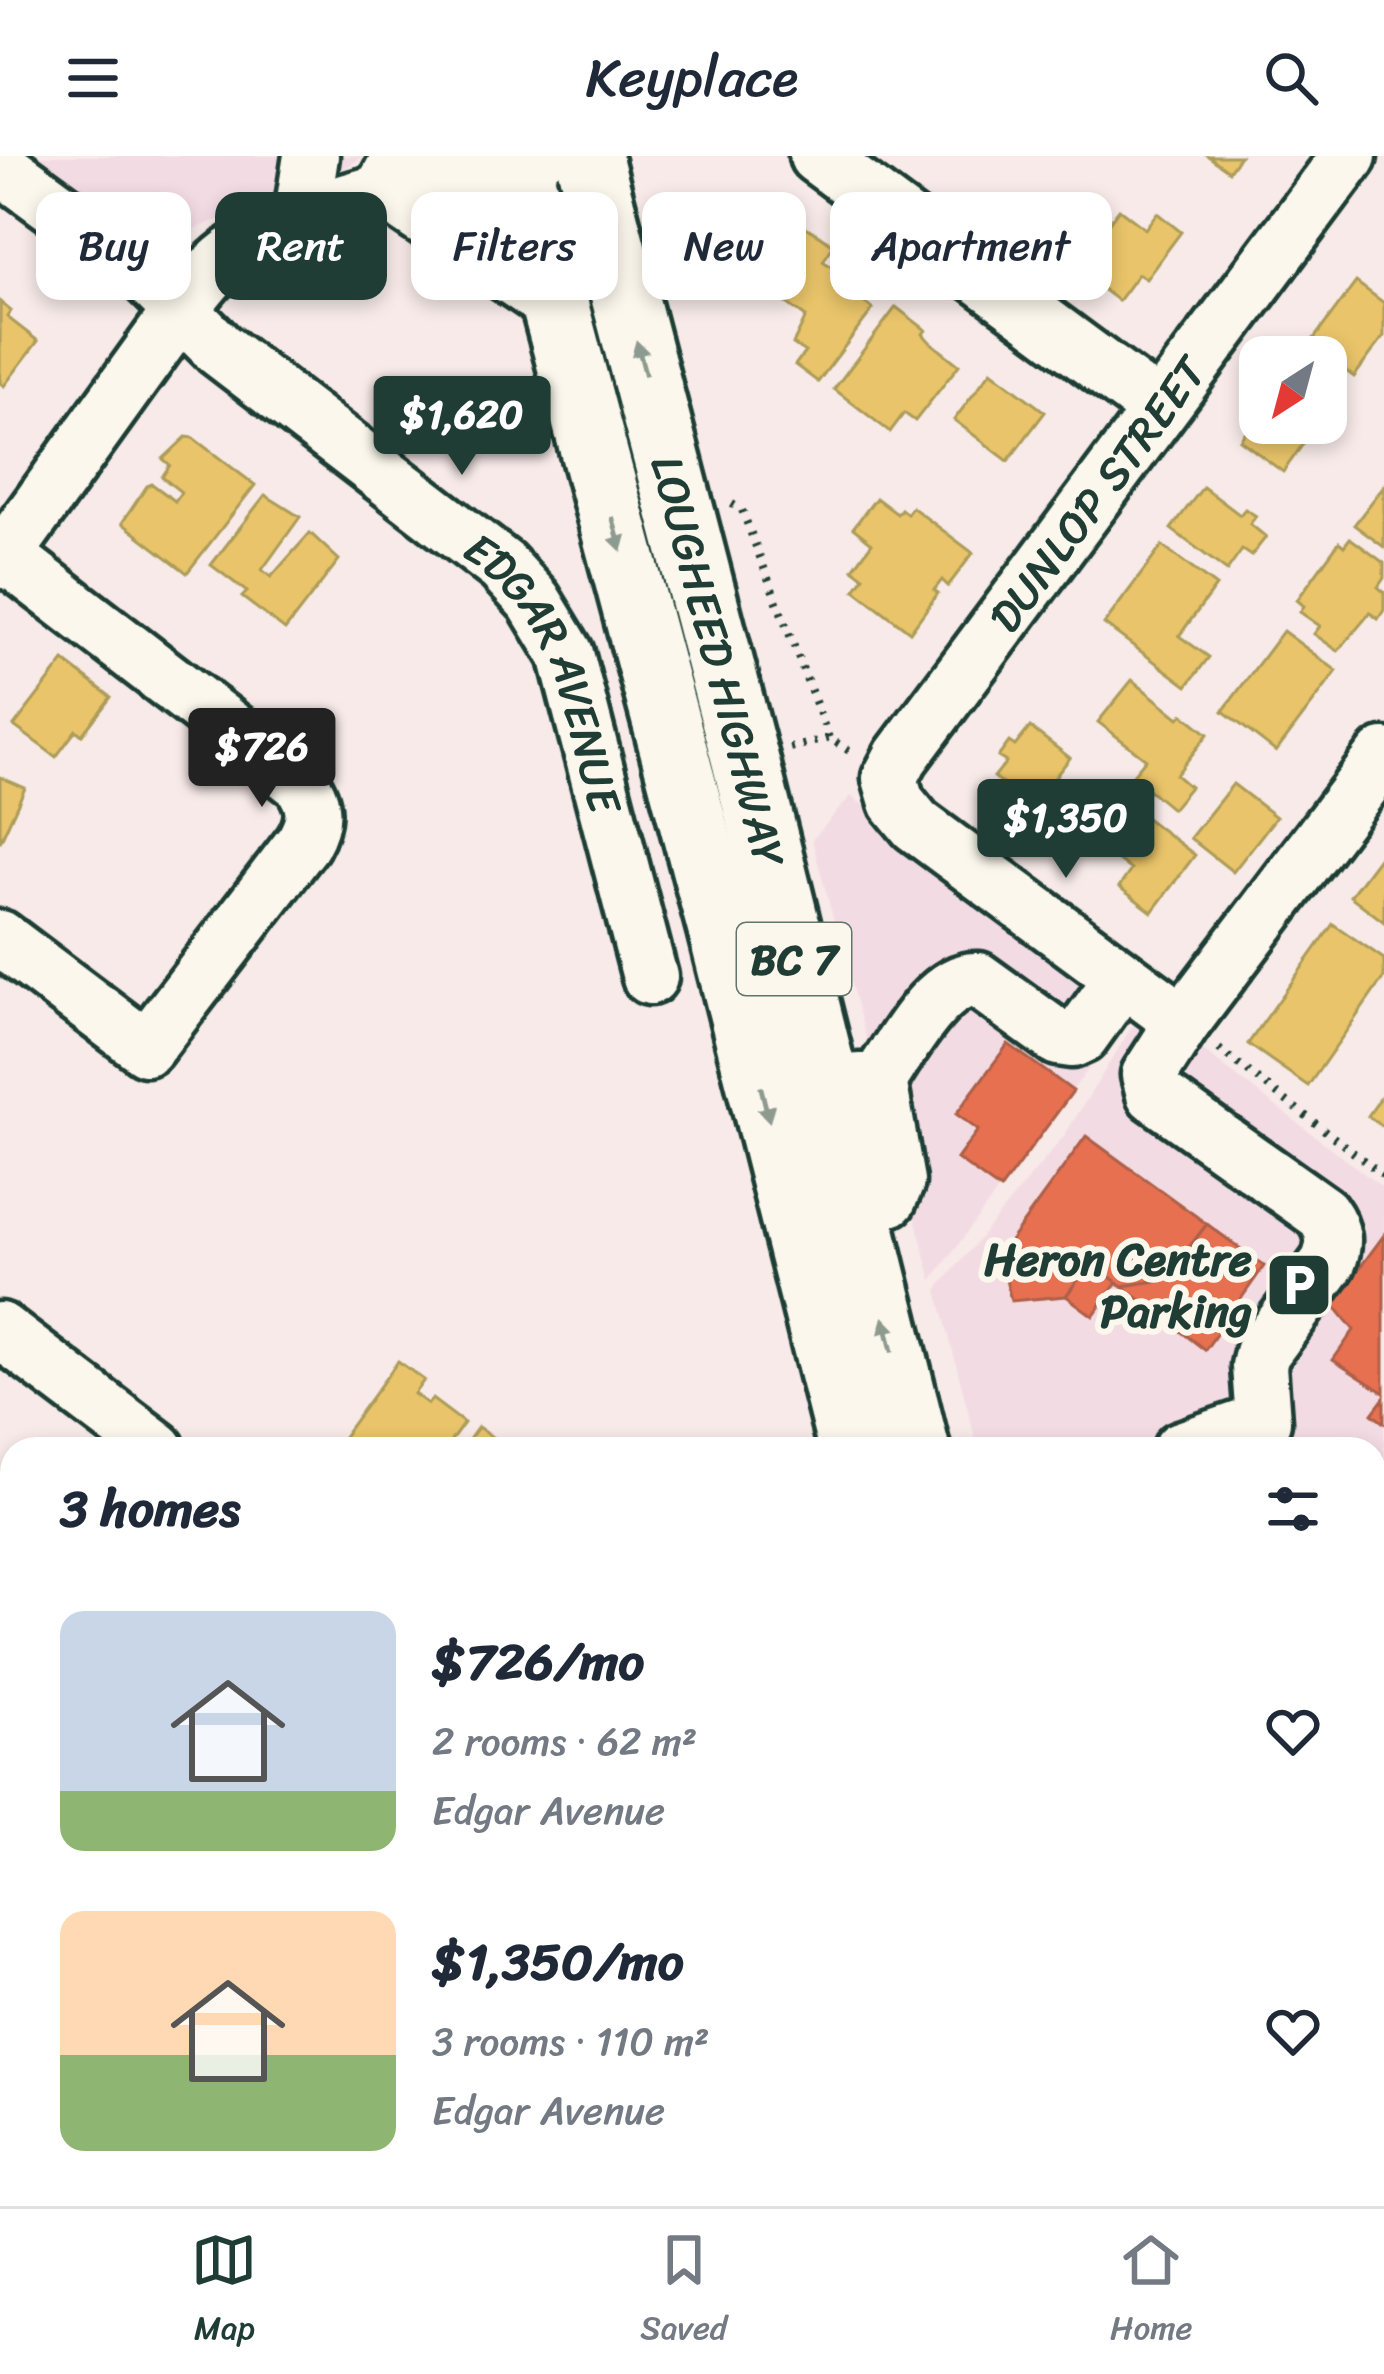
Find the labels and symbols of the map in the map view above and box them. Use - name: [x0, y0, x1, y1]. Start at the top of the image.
- north arrow: [1239, 336, 1347, 444]
- street label: DUNLOP STREET: [967, 337, 1230, 651]
- one-way arrow: [631, 339, 650, 376]
- pin: $1,620: [364, 376, 560, 478]
- street label: LOUGHEED HIGHWAY: [627, 447, 810, 877]
- street label: EDGAR AVENUE: [446, 511, 645, 825]
- one-way arrow: [609, 516, 628, 553]
- pin: $726: [191, 708, 333, 810]
- pin: $1,350: [968, 779, 1164, 881]
- road number: BC 7: [737, 923, 851, 995]
- one-way arrow: [756, 1086, 775, 1123]
- place label: Heron Centre Parking: [984, 1220, 1252, 1352]
- parking icon: Heron Centre Parking: [1264, 1250, 1334, 1320]
- one-way arrow: [878, 1317, 897, 1354]

